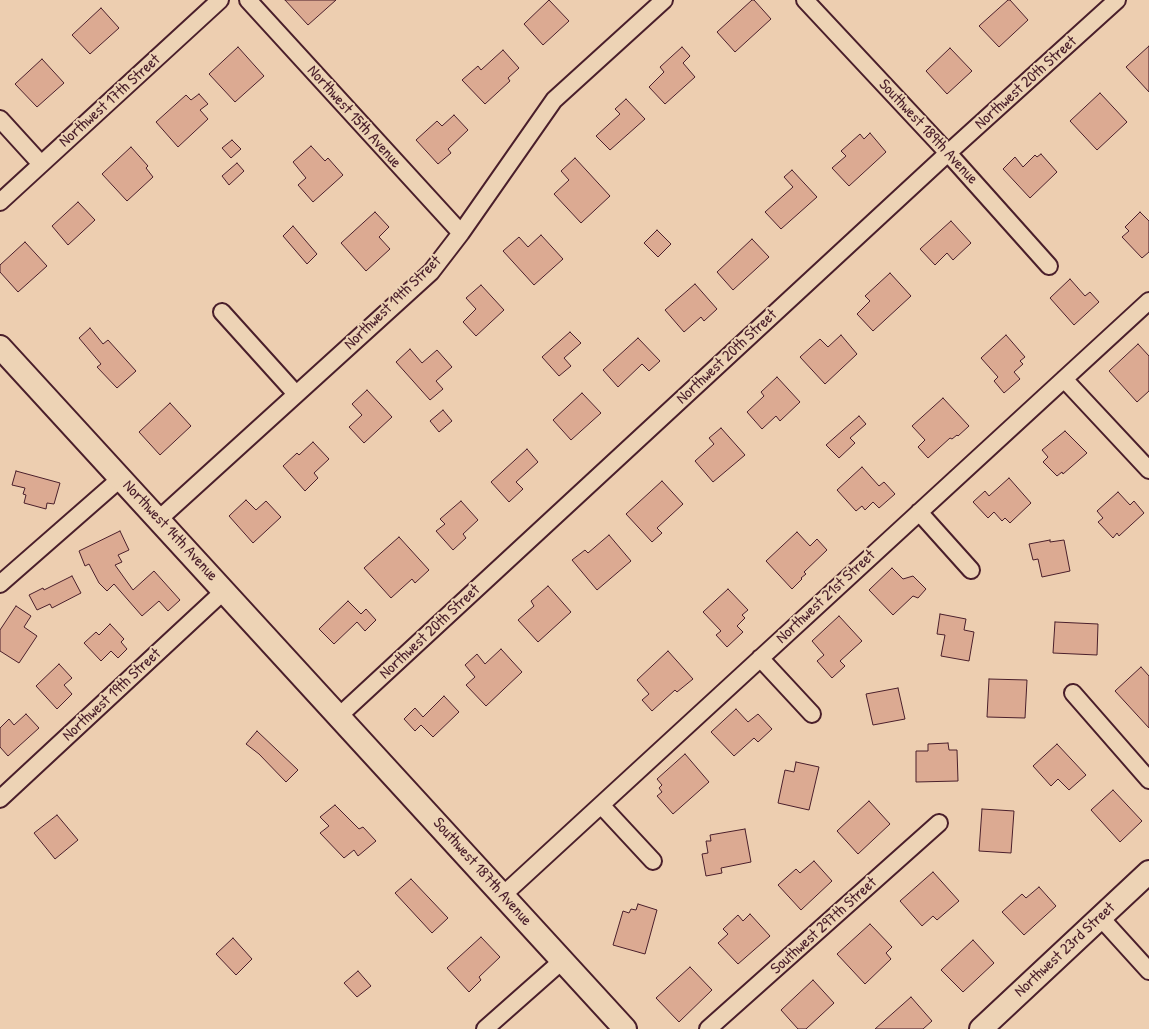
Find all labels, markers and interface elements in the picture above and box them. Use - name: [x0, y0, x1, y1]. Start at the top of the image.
- street label: Northwest 20th Street: [971, 32, 1081, 134]
- street label: Northwest 17th Street: [56, 51, 164, 151]
- street label: Northwest 15th Avenue: [303, 62, 405, 172]
- street label: Southwest 189th Avenue: [874, 75, 982, 189]
- street label: Northwest 19th Street: [341, 252, 445, 354]
- street label: Northwest 20th Street: [673, 306, 781, 408]
- street label: Northwest 14th Avenue: [118, 477, 222, 585]
- street label: Northwest 21st Street: [773, 546, 879, 648]
- street label: Northwest 20th Street: [376, 581, 484, 683]
- street label: Northwest 19th Street: [59, 645, 165, 745]
- street label: Southwest 187th Avenue: [428, 814, 536, 930]
- street label: Southwest 297th Street: [767, 873, 881, 979]
- street label: Northwest 23rd Street: [1011, 898, 1119, 1002]

